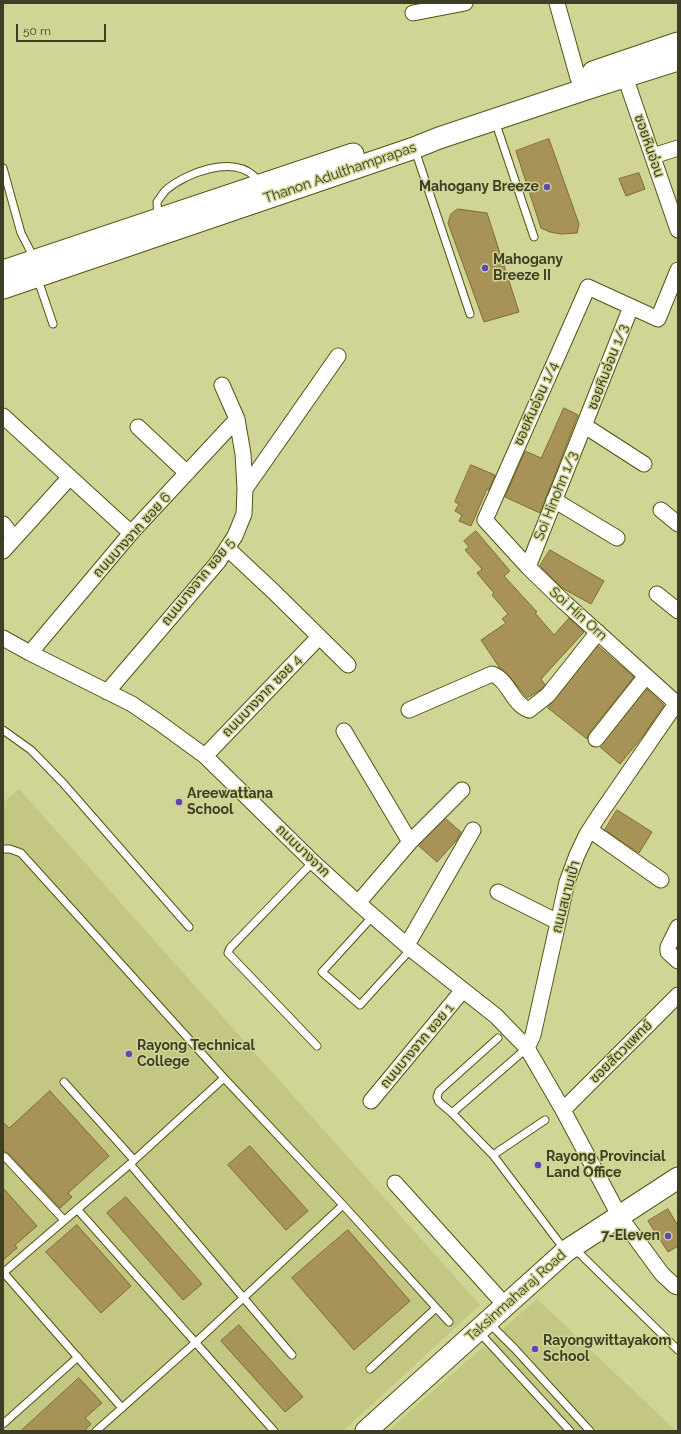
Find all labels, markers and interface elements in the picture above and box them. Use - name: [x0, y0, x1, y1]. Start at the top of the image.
- scale bar: [18, 16, 108, 42]
- text: 50 m: [23, 24, 51, 38]
- street label: ซอยหินอ่อน: [630, 112, 668, 180]
- street label: Thanon Adulthamprapas: [262, 139, 418, 207]
- place label: Mahogany Breeze: [419, 179, 539, 195]
- marker: Mahogany Breeze: [542, 182, 552, 192]
- place label: Mahogany Breeze II: [493, 252, 563, 284]
- marker: Mahogany Breeze II: [480, 263, 490, 273]
- street label: ซอยหินอ่อน 1/3: [584, 322, 632, 412]
- street label: ซอยหินอ่อน 1/4: [510, 359, 562, 449]
- street label: Soi Hinohn 1/3: [530, 449, 582, 543]
- street label: ถนนบางจาก ซอย 6: [89, 489, 175, 581]
- street label: ถนนบางจาก ซอย 5: [158, 535, 238, 629]
- street label: Soi Hin Orn: [546, 584, 610, 644]
- street label: ถนนบางจาก ซอย 4: [219, 651, 305, 741]
- place label: Areewattana School: [187, 786, 273, 818]
- marker: Areewattana School: [174, 797, 184, 807]
- street label: ถนนบางจาก: [272, 821, 334, 881]
- street label: ถนนสนามเป้า: [548, 859, 584, 935]
- street label: ถนนบางจาก ซอย 1: [376, 1000, 458, 1092]
- street label: ซอยสัตวแพทย์: [586, 1017, 656, 1087]
- place label: Rayong Technical College: [137, 1038, 255, 1070]
- marker: Rayong Technical College: [124, 1049, 134, 1059]
- place label: Rayong Provincial Land Office: [546, 1149, 666, 1182]
- marker: Rayong Provincial Land Office: [533, 1160, 543, 1170]
- place label: 7-Eleven: [601, 1228, 660, 1244]
- marker: 7-Eleven: [663, 1231, 673, 1241]
- street label: Taksinmaharaj Road: [462, 1247, 570, 1345]
- place label: Rayongwittayakom School: [543, 1333, 672, 1366]
- marker: Rayongwittayakom School: [530, 1344, 540, 1354]

